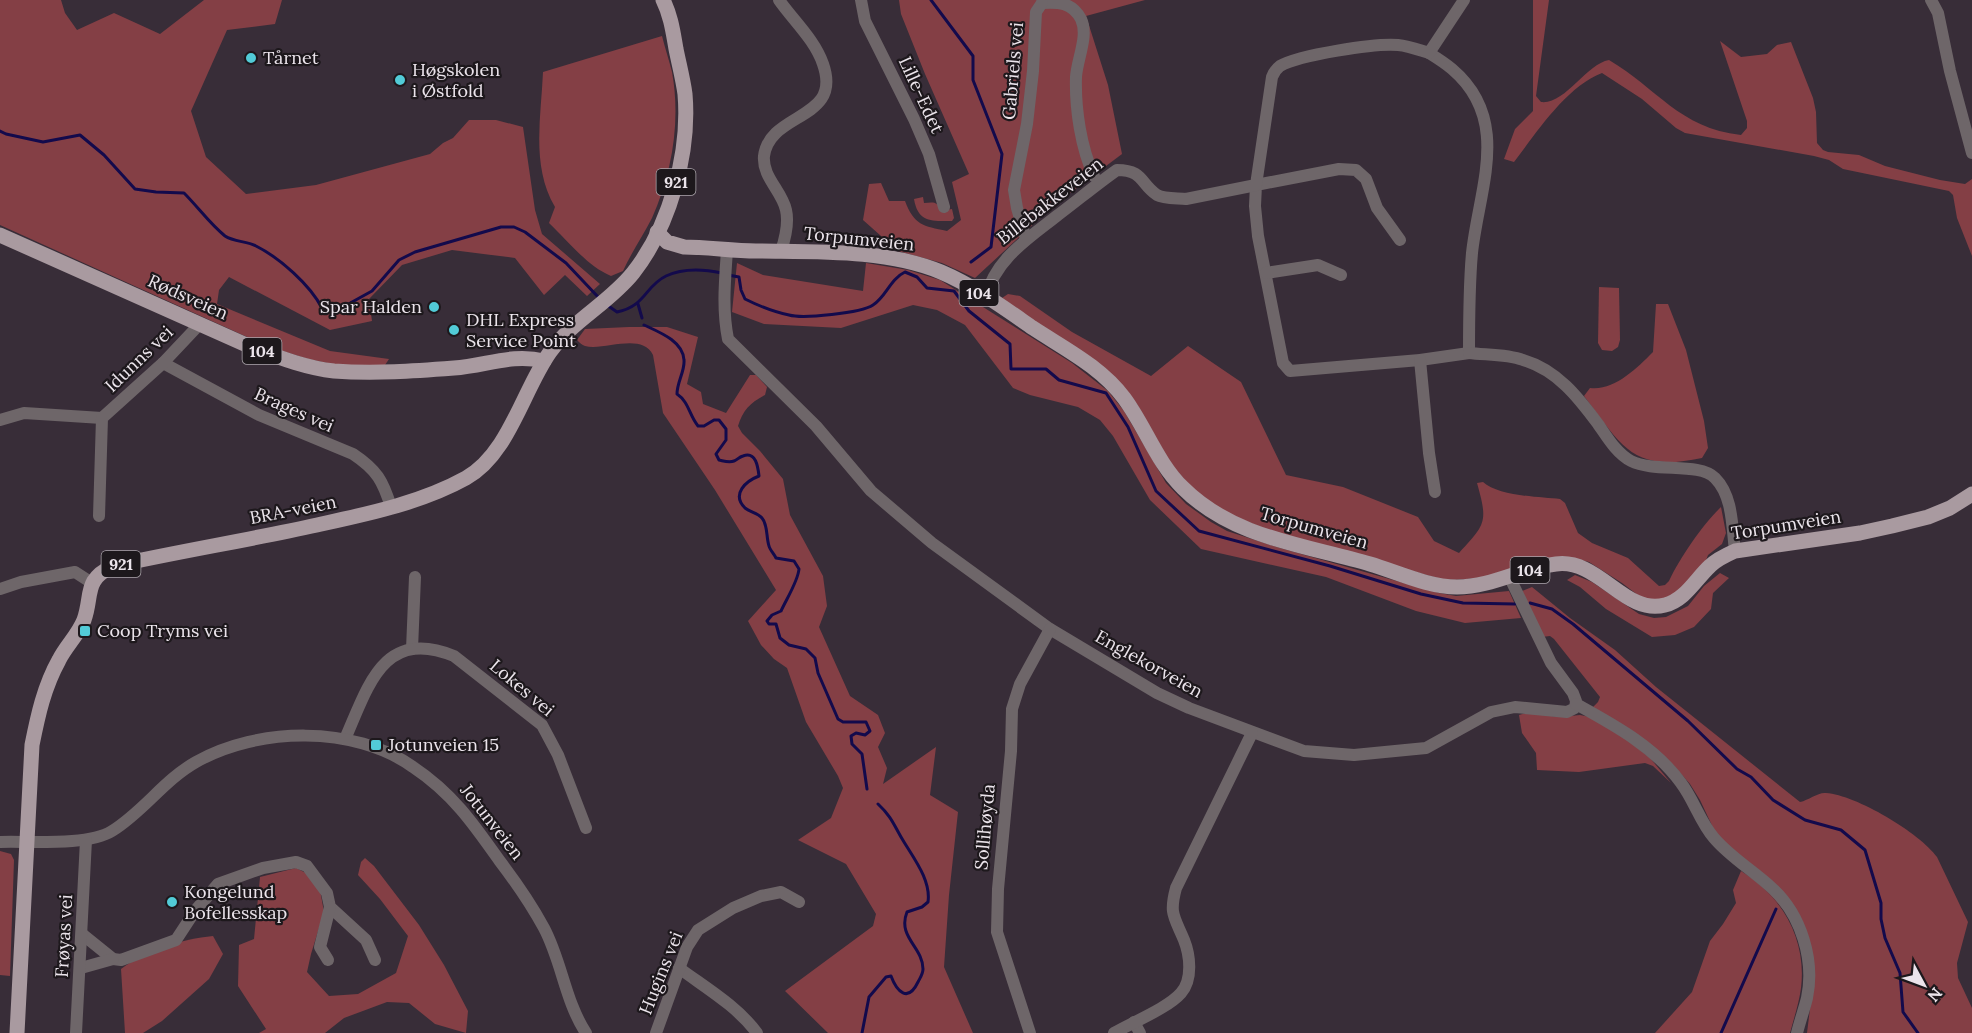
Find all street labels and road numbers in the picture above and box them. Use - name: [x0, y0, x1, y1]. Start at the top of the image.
- street label: Gabriels vei: [997, 21, 1028, 121]
- street label: Lille-Edet: [894, 53, 949, 137]
- street label: Billebakkeveien: [992, 152, 1108, 249]
- road number: 921: [656, 169, 696, 195]
- street label: Torpumveien: [803, 221, 915, 256]
- street label: Rødsveien: [145, 269, 232, 324]
- road number: 104: [960, 280, 998, 306]
- street label: Idunns vei: [100, 321, 178, 397]
- road number: 104: [242, 338, 282, 364]
- street label: Brages vei: [251, 382, 337, 437]
- street label: BRA-veien: [248, 490, 338, 529]
- street label: Torpumveien: [1258, 501, 1371, 554]
- street label: Torpumveien: [1729, 504, 1843, 545]
- road number: 921: [102, 551, 140, 577]
- road number: 104: [1510, 557, 1550, 583]
- street label: Englekorveien: [1091, 624, 1207, 703]
- street label: Lokes vei: [485, 654, 559, 721]
- street label: Jotunveien: [455, 778, 529, 864]
- street label: Sollihøyda: [969, 783, 1000, 871]
- street label: Frøyas vei: [50, 894, 77, 978]
- street label: Hugins vei: [633, 928, 688, 1018]

